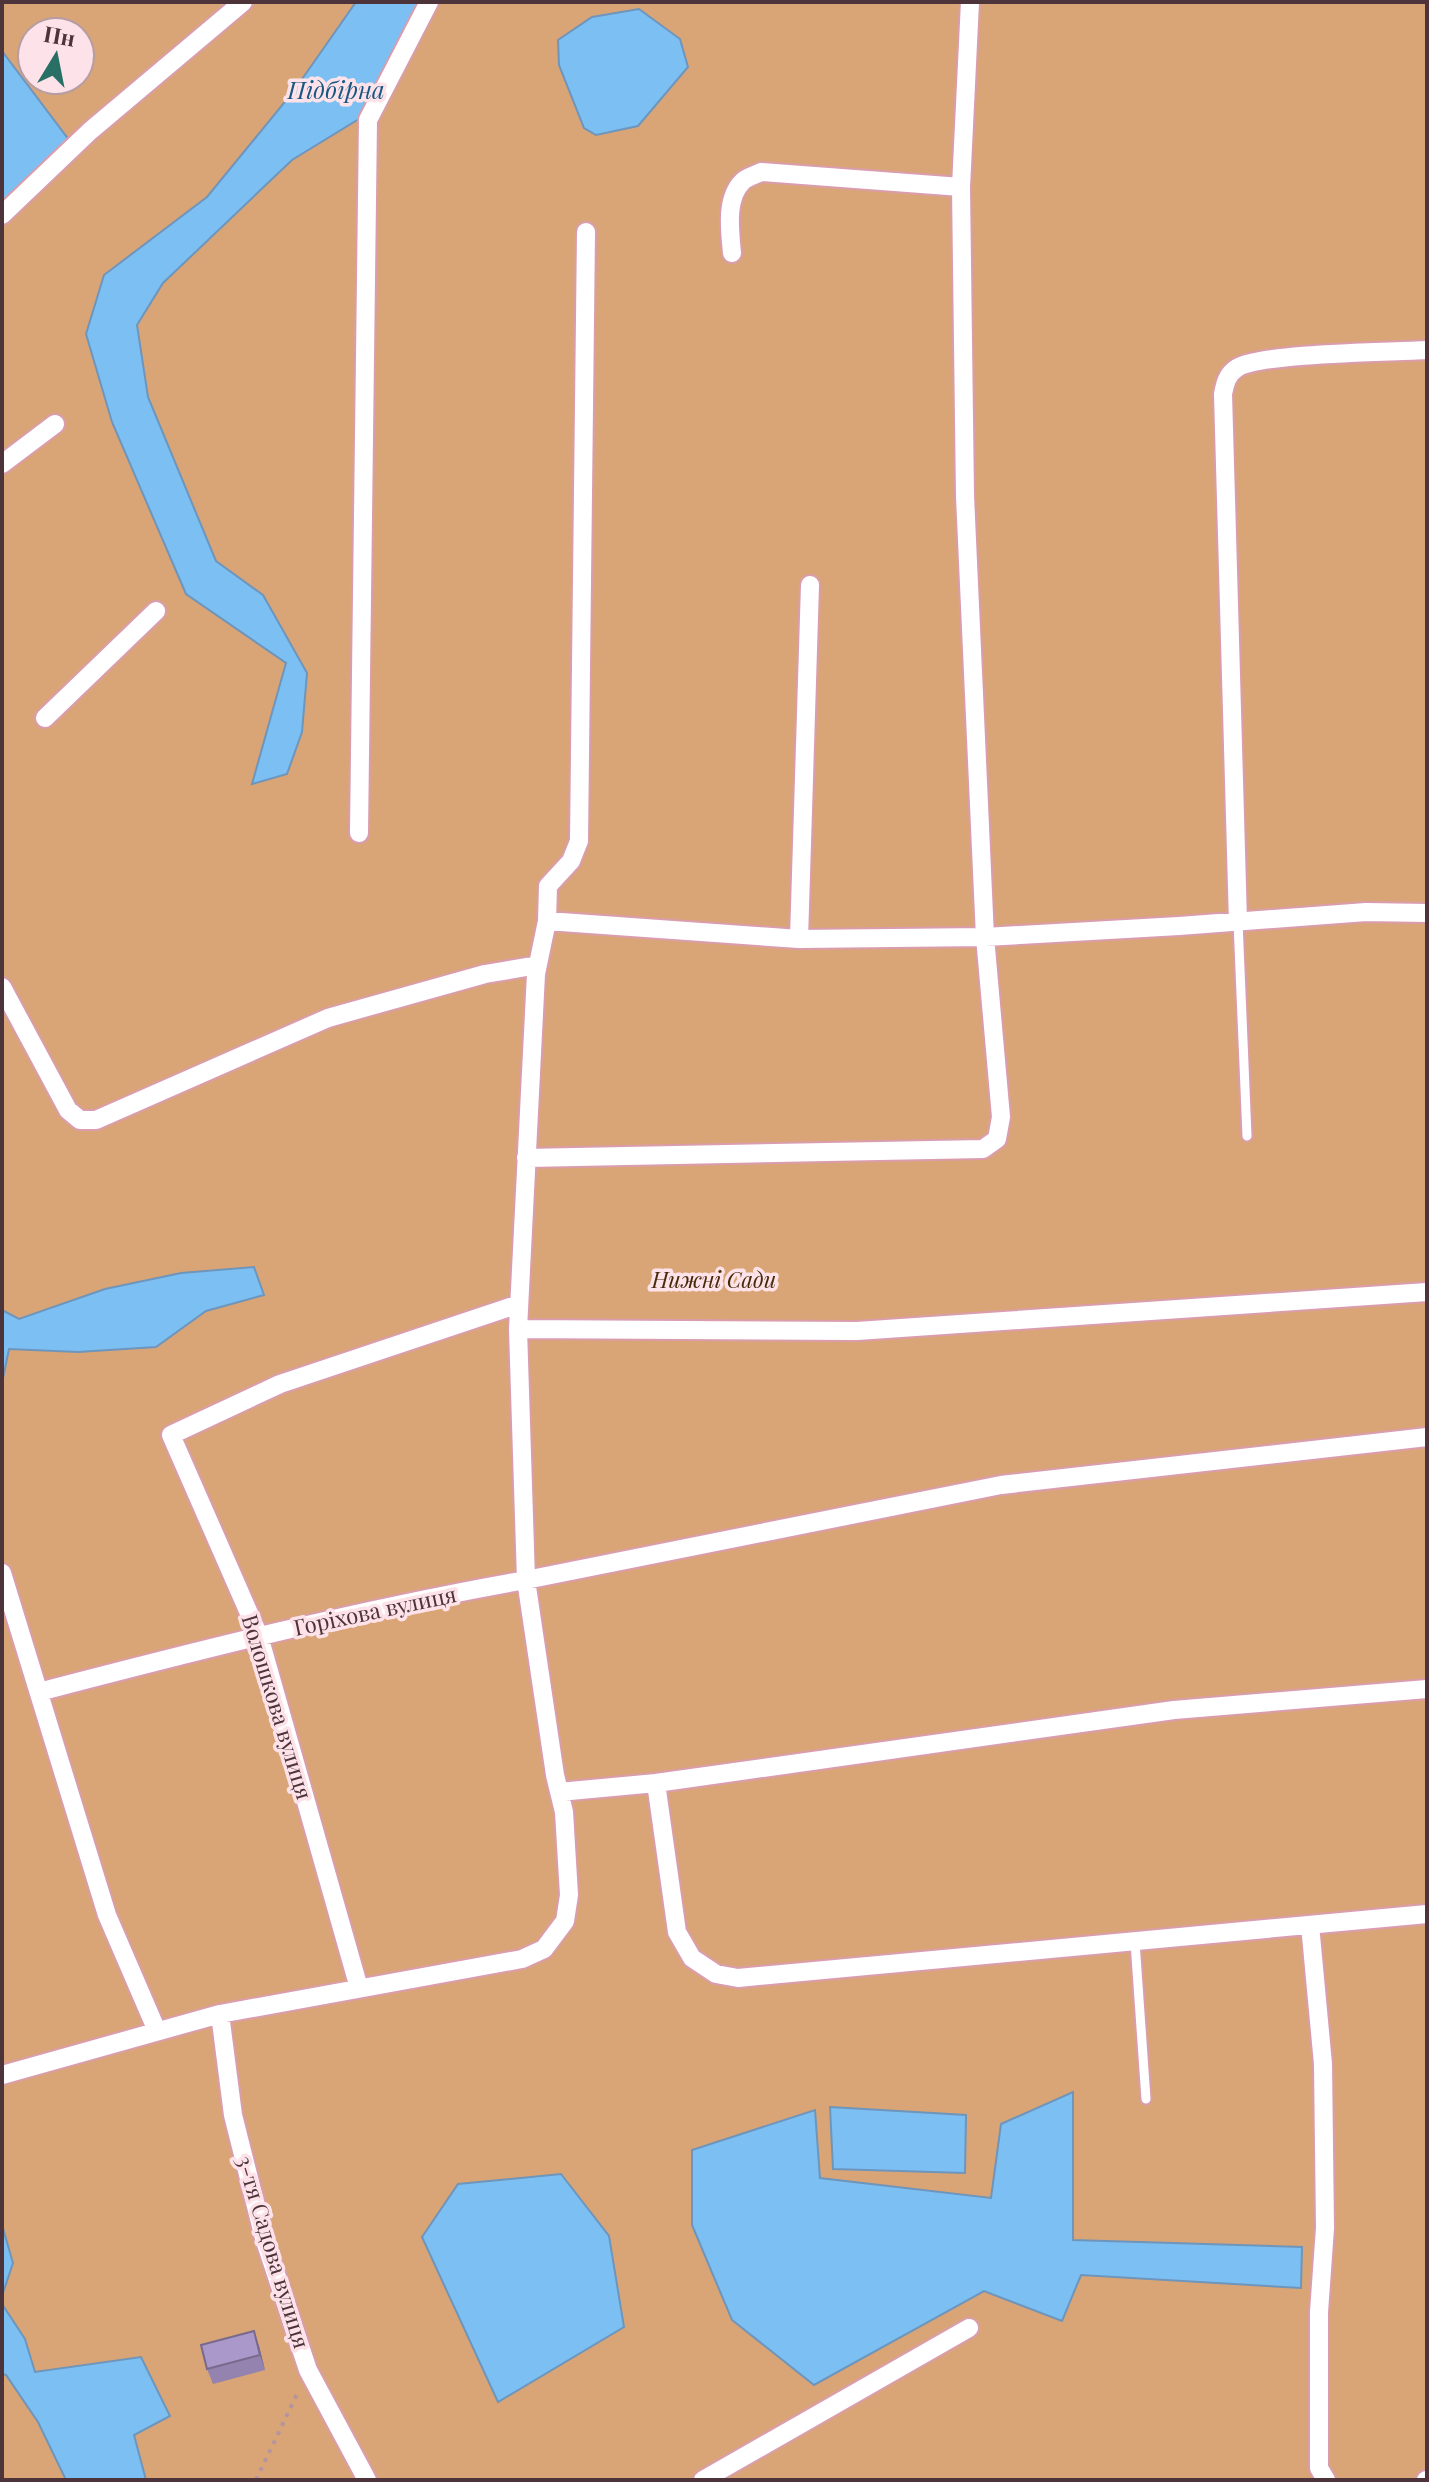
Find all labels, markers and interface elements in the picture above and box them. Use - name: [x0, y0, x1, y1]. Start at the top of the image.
- north arrow: [16, 16, 96, 96]
- text: Пн: [41, 18, 78, 53]
- water label: Підбірна: [286, 73, 385, 105]
- park label: Нижні Сади: [651, 1264, 776, 1294]
- street label: Горіхова вулиця: [291, 1578, 459, 1642]
- street label: Волошкова вулиця: [236, 1610, 320, 1803]
- street label: 3-тя Садова вулиця: [230, 2152, 318, 2352]

